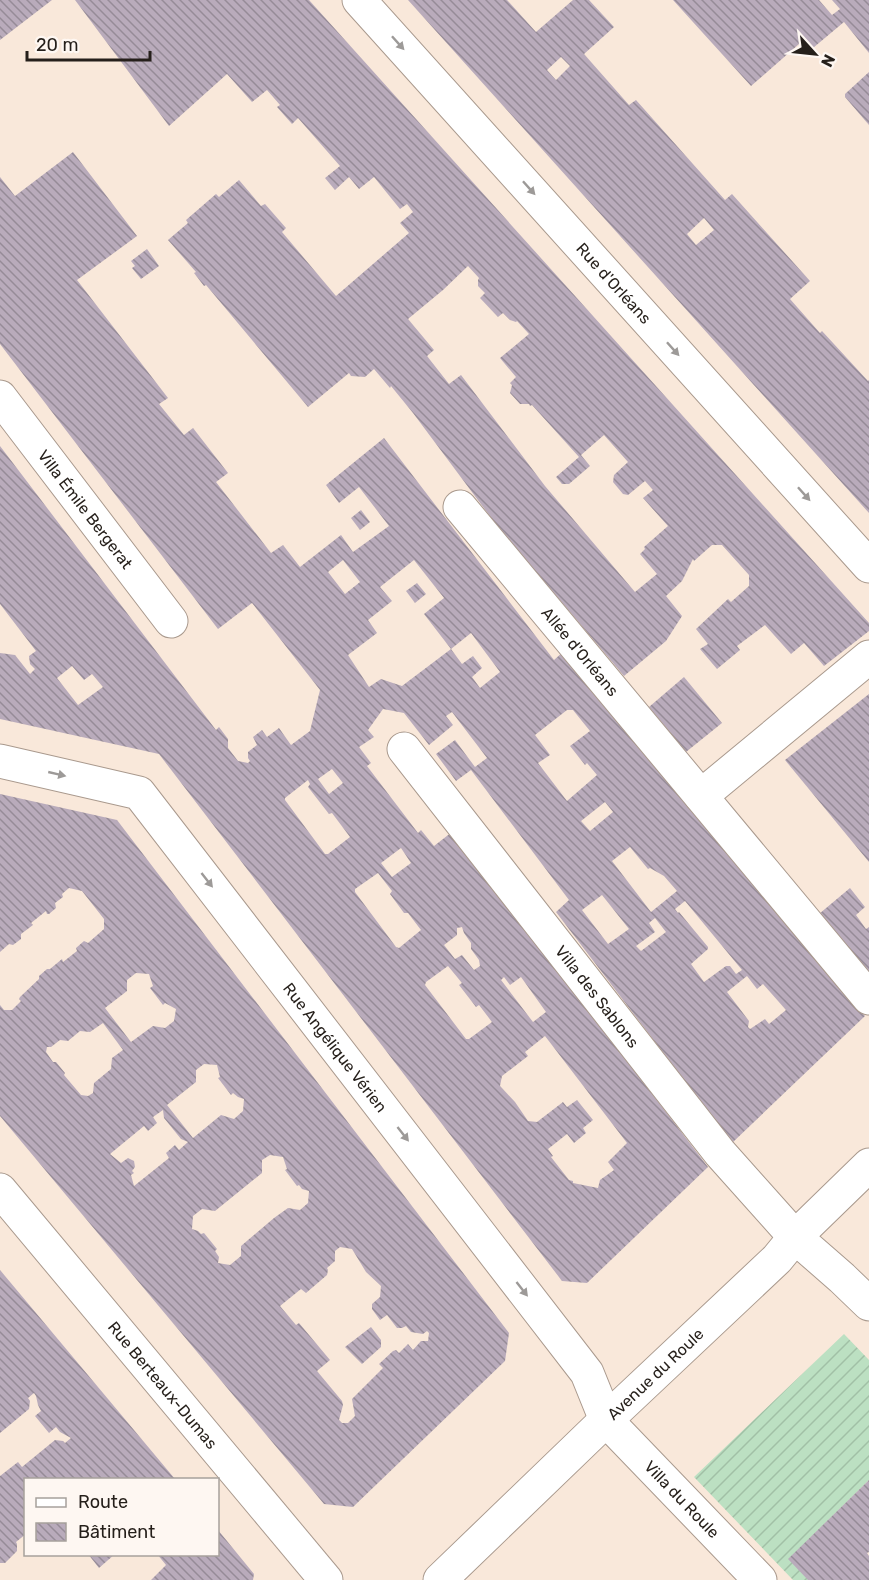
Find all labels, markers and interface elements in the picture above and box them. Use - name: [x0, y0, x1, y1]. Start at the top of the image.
- scale bar: [27, 24, 150, 62]
- north arrow: [785, 24, 845, 84]
- text: 20 m: [36, 34, 78, 56]
- one-way arrow: [391, 36, 405, 51]
- text: N: [817, 51, 839, 70]
- one-way arrow: [522, 181, 536, 196]
- street label: Rue d'Orléans: [572, 239, 655, 328]
- one-way arrow: [666, 341, 679, 356]
- street label: Villa Émile Bergerat: [34, 446, 137, 573]
- one-way arrow: [797, 486, 811, 501]
- street label: Allée d'Orléans: [537, 603, 622, 700]
- one-way arrow: [48, 769, 66, 779]
- one-way arrow: [200, 873, 212, 888]
- street label: Villa des Sablons: [551, 942, 643, 1052]
- street label: Rue Angélique Vérien: [279, 979, 391, 1116]
- one-way arrow: [397, 1126, 409, 1142]
- one-way arrow: [516, 1281, 528, 1296]
- street label: Rue Berteaux-Dumas: [104, 1318, 221, 1453]
- street label: Avenue du Roule: [603, 1324, 708, 1424]
- street label: Villa du Roule: [640, 1457, 723, 1542]
- legend: [24, 1478, 219, 1556]
- text: Route: [78, 1491, 128, 1513]
- text: Bâtiment: [78, 1521, 155, 1543]

